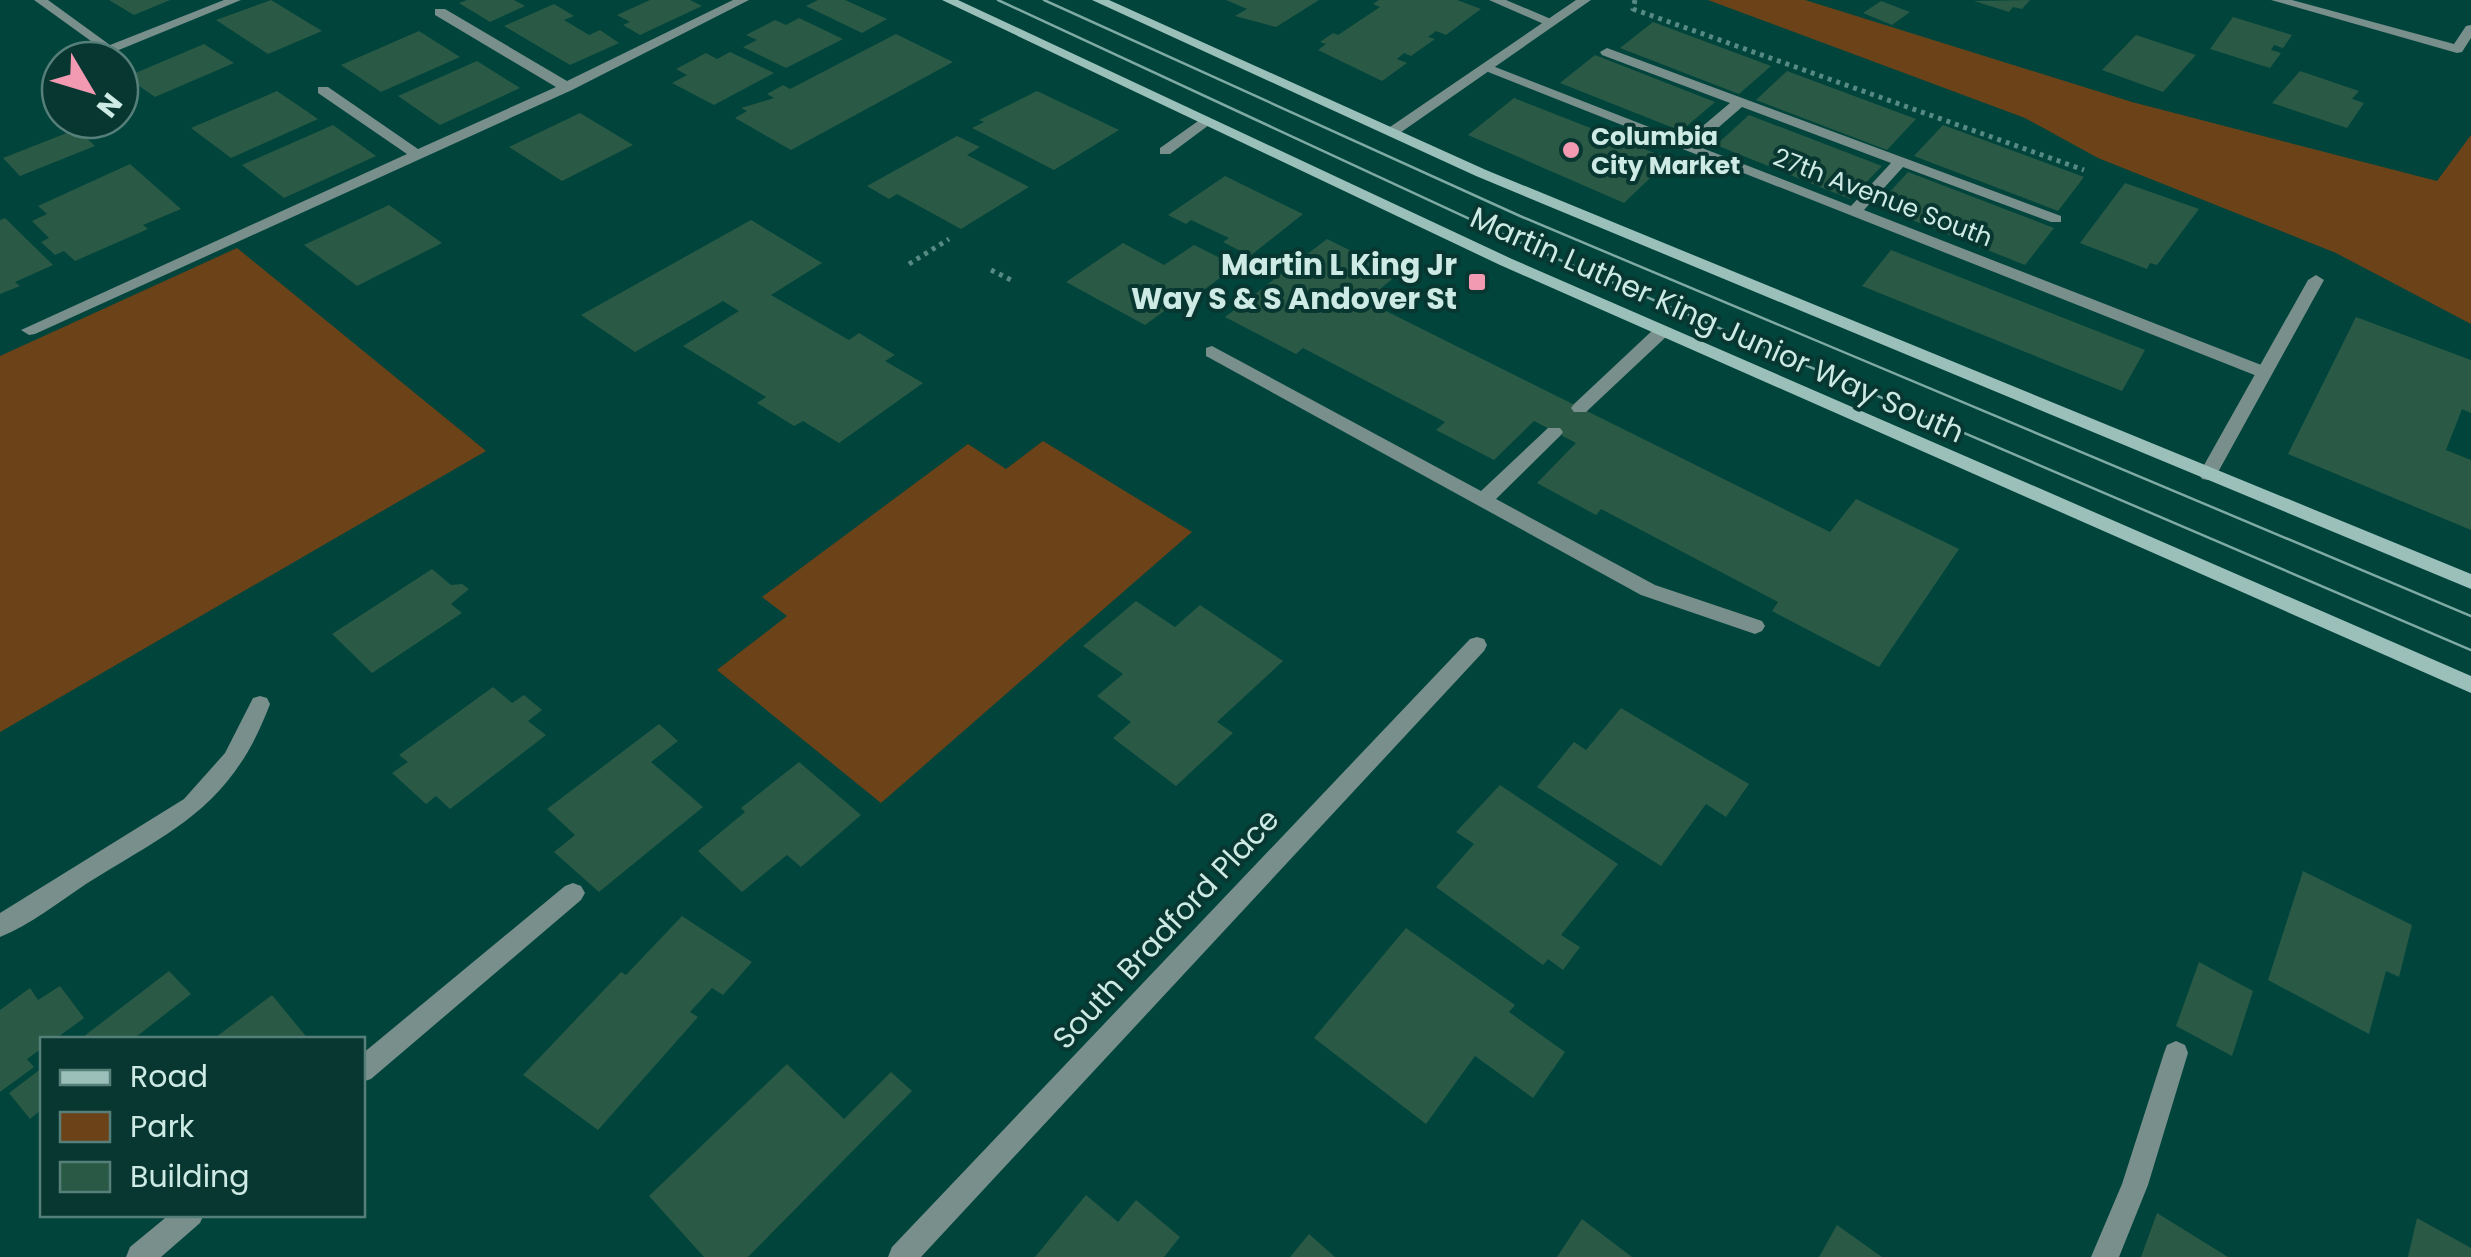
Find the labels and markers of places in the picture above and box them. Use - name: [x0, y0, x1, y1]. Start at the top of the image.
- place label: Columbia City Market: [1591, 119, 1740, 183]
- marker: Columbia City Market: [1560, 139, 1582, 161]
- place label: Martin L King Jr Way S & S Andover St: [1131, 243, 1457, 320]
- marker: Martin L King Jr Way S & S Andover St: [1466, 271, 1488, 293]

